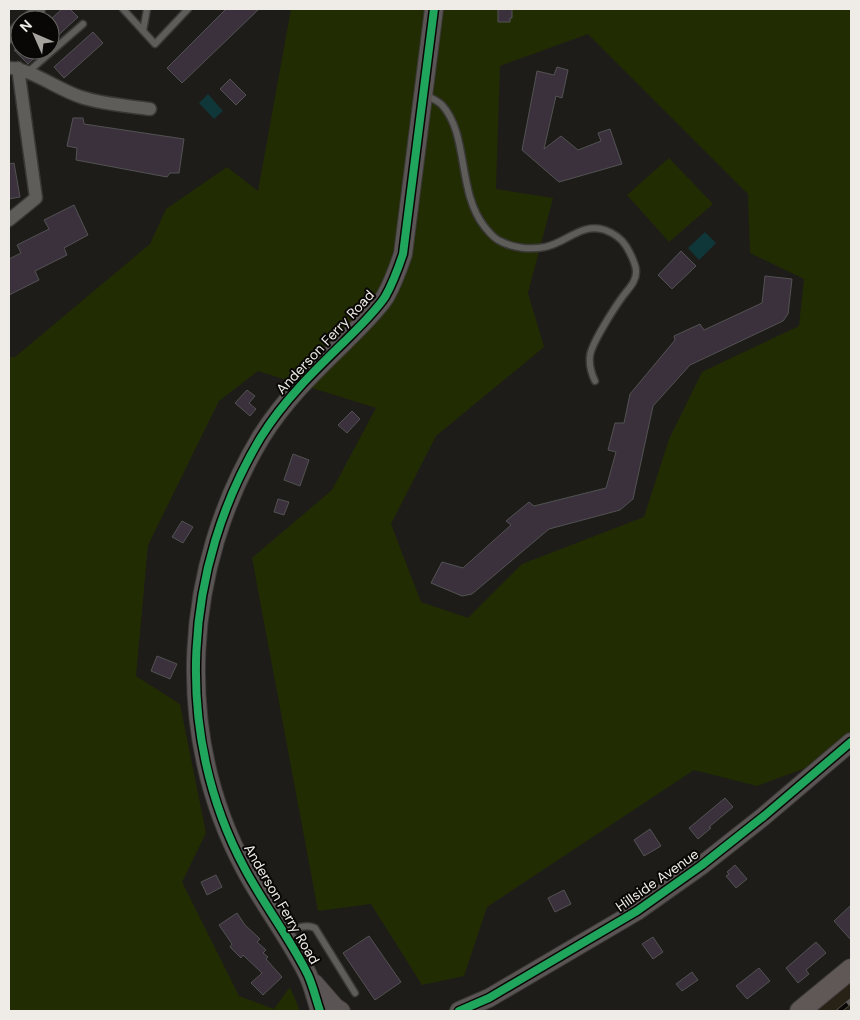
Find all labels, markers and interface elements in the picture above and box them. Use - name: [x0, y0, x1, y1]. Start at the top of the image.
- north arrow: [10, 10, 60, 60]
- text: N: [16, 16, 36, 36]
- street label: Anderson Ferry Road: [272, 286, 378, 398]
- street label: Anderson Ferry Road: [240, 841, 324, 967]
- street label: Hillside Avenue: [612, 845, 702, 915]

